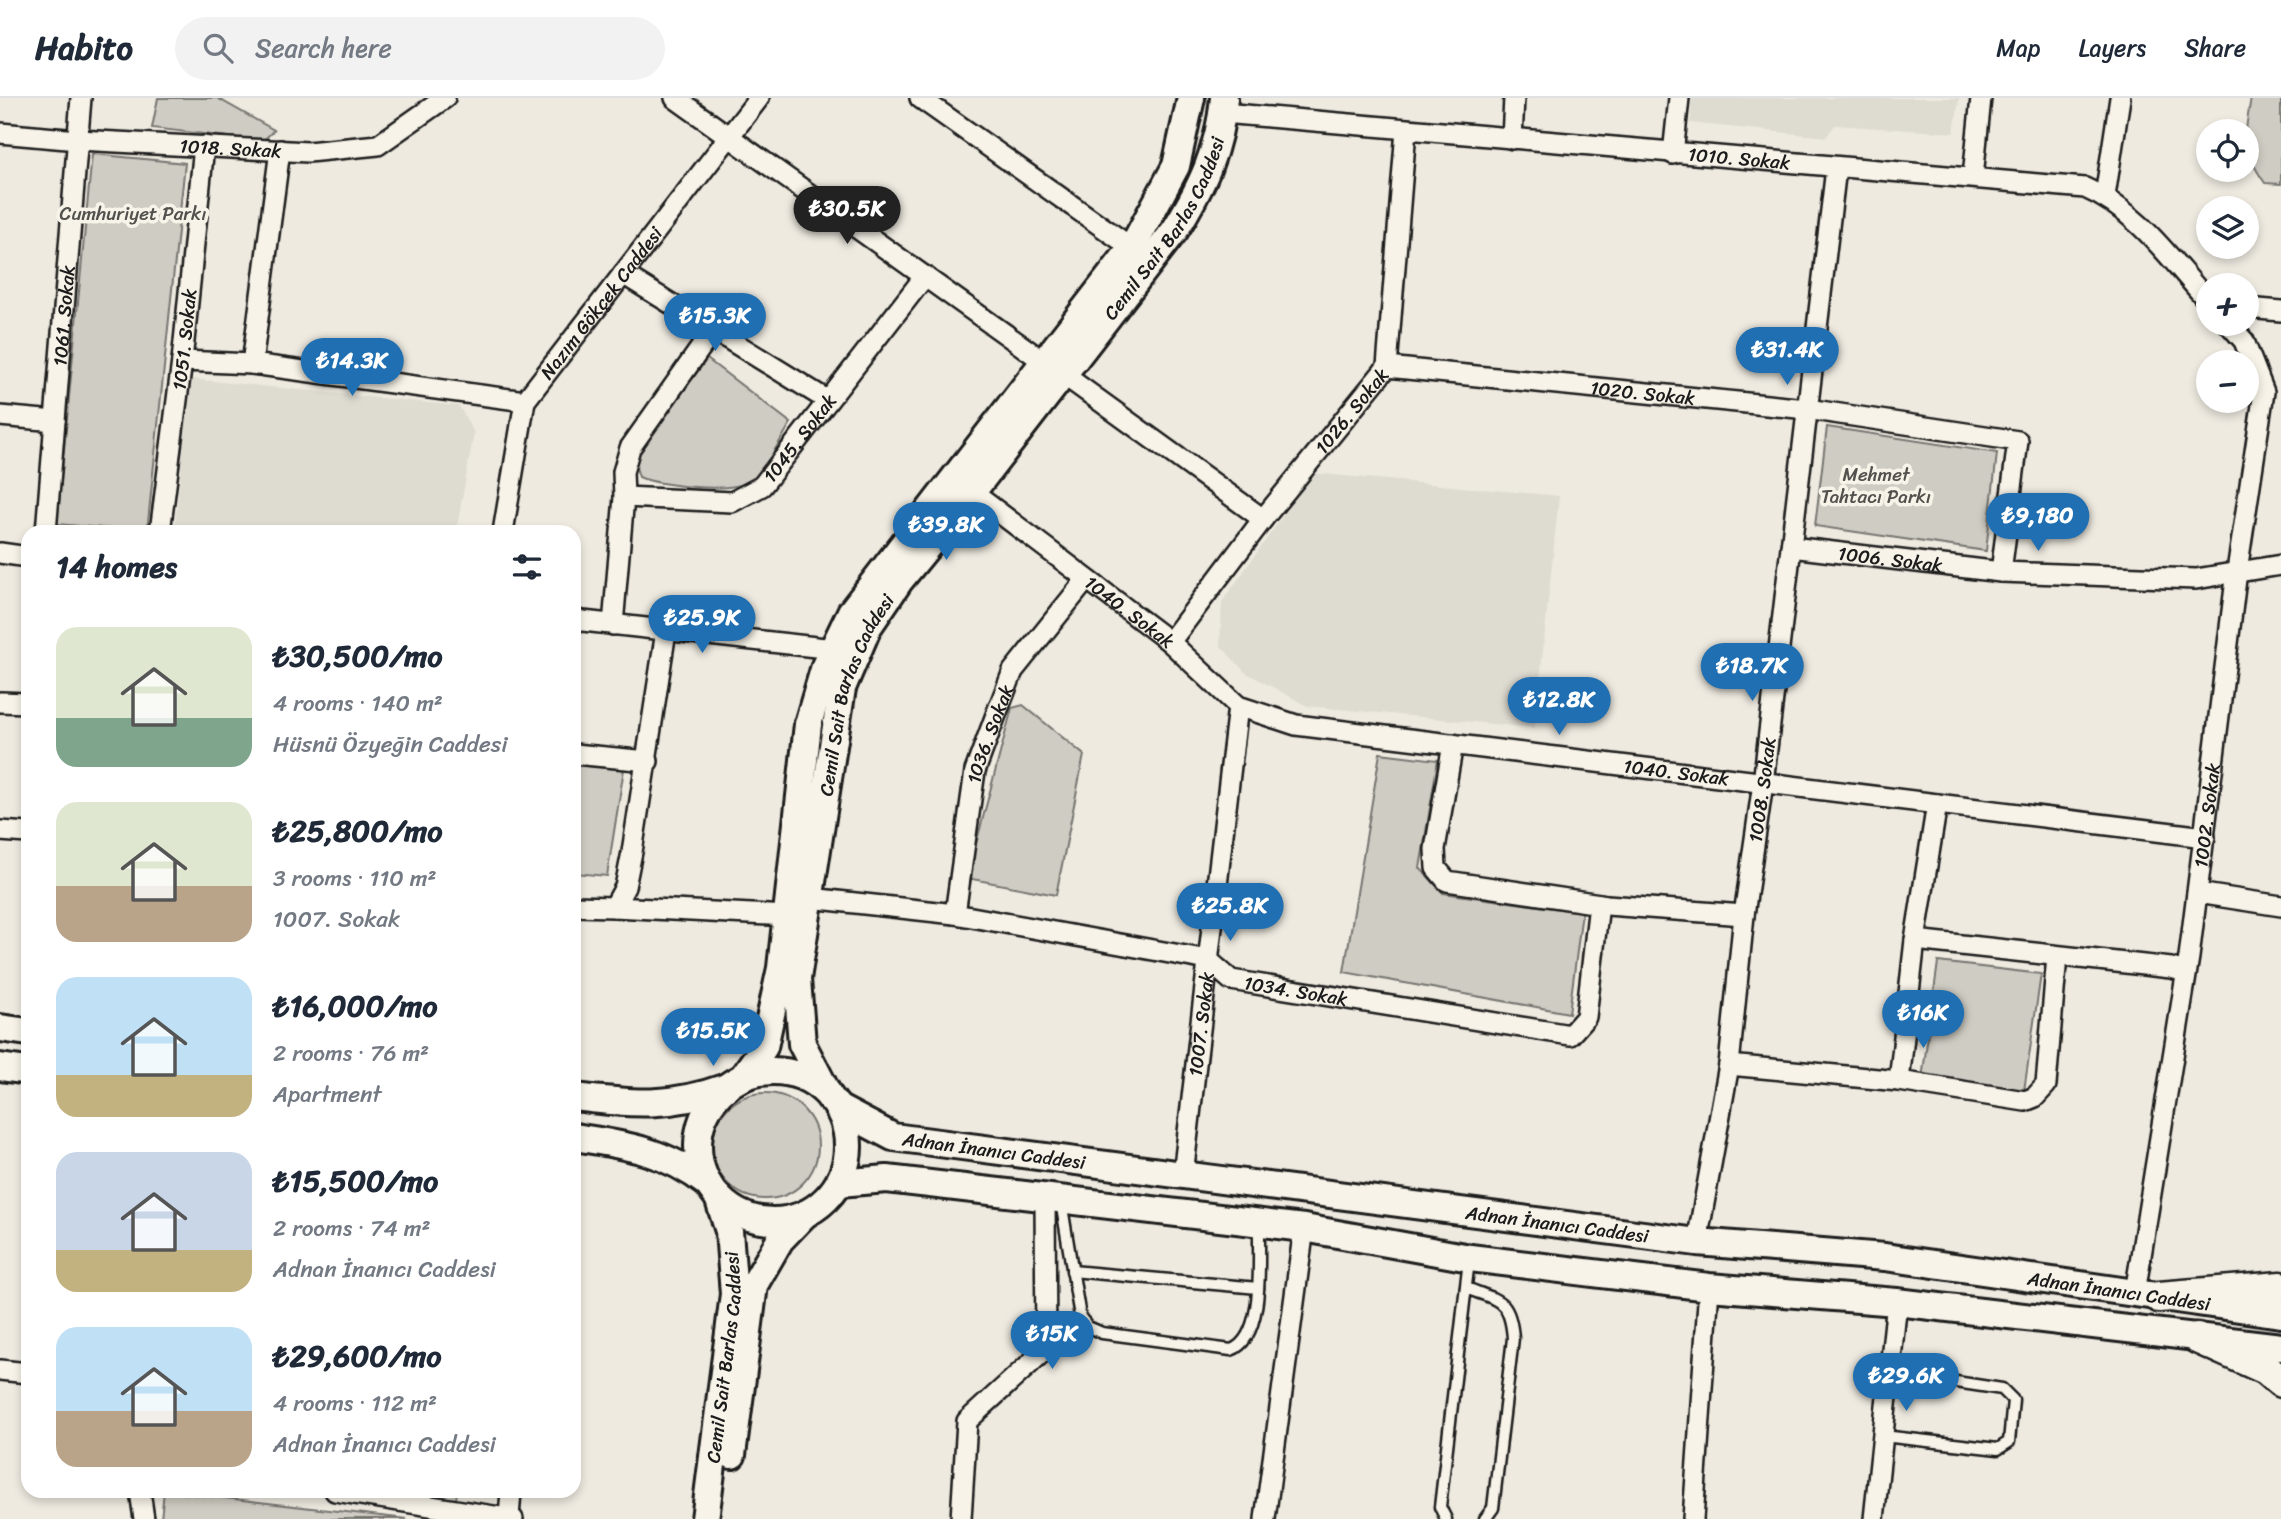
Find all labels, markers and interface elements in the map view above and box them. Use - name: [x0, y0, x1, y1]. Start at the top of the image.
- search box: [175, 17, 665, 80]
- text: Habito: [35, 19, 133, 77]
- text: Search here: [255, 25, 392, 71]
- text: Map: [1996, 27, 2041, 69]
- text: Layers: [2079, 27, 2146, 69]
- text: Share: [2184, 27, 2246, 69]
- icon: search: [199, 29, 237, 67]
- map controls: [2196, 119, 2259, 413]
- button: locate: [2196, 119, 2259, 182]
- street label: 1018. Sokak: [179, 129, 282, 167]
- street label: Cemil Sait Barlas Caddesi: [1094, 132, 1234, 327]
- street label: 1010. Sokak: [1687, 137, 1791, 179]
- pin: ₺30.5K: [790, 186, 904, 246]
- text: ₺30.5K: [810, 188, 884, 229]
- button: layers: [2196, 196, 2259, 259]
- park label: Cumhuriyet Parkı: [60, 197, 206, 230]
- street label: Nazım Gökçek Caddesi: [531, 218, 671, 386]
- street label: 1061. Sokak: [43, 264, 84, 367]
- button: +: [2196, 273, 2259, 336]
- street label: 1051. Sokak: [162, 287, 206, 392]
- pin: ₺15.3K: [658, 294, 772, 353]
- text: ₺15.3K: [680, 295, 750, 336]
- pin: ₺31.4K: [1730, 328, 1844, 387]
- text: ₺31.4K: [1752, 329, 1822, 370]
- pin: ₺14.3K: [295, 338, 409, 398]
- text: ₺14.3K: [317, 340, 387, 381]
- button: −: [2196, 350, 2259, 413]
- street label: 1026. Sokak: [1306, 360, 1397, 461]
- street label: 1020. Sokak: [1589, 371, 1697, 414]
- street label: 1045. Sokak: [754, 386, 845, 490]
- park label: Mehmet Tahtacı Parkı: [1821, 458, 1931, 513]
- pin: ₺9,180: [1981, 494, 2095, 553]
- text: ₺9,180: [2002, 495, 2074, 536]
- pin: ₺39.8K: [889, 503, 1003, 562]
- text: ₺39.8K: [909, 504, 983, 545]
- street label: 1006. Sokak: [1836, 536, 1944, 581]
- text: 14 homes: [56, 540, 177, 594]
- icon: filters: [508, 548, 546, 586]
- street label: 1040. Sokak: [1078, 566, 1182, 657]
- street label: Cemil Sait Barlas Caddesi: [809, 586, 903, 798]
- pin: ₺25.9K: [645, 596, 759, 655]
- text: ₺25.9K: [664, 597, 740, 638]
- text: ₺30,500/mo: [273, 629, 442, 683]
- pin: ₺18.7K: [1695, 644, 1809, 703]
- text: ₺18.7K: [1717, 645, 1787, 686]
- icon: home: [112, 655, 196, 739]
- pin: ₺12.8K: [1502, 678, 1616, 737]
- text: ₺12.8K: [1524, 679, 1594, 720]
- street label: 1036. Sokak: [957, 680, 1023, 785]
- text: 4 rooms · 140 m²: [273, 683, 443, 724]
- text: Hüsnü Özyeğin Caddesi: [273, 724, 508, 765]
- street label: 1008. Sokak: [1738, 736, 1785, 845]
- street label: 1040. Sokak: [1622, 749, 1731, 795]
- street label: 1002. Sokak: [2184, 761, 2229, 870]
- text: ₺25,800/mo: [273, 804, 442, 858]
- icon: home: [112, 830, 196, 914]
- text: 3 rooms · 110 m²: [273, 858, 437, 899]
- pin: ₺25.8K: [1173, 884, 1287, 943]
- text: ₺25.8K: [1193, 885, 1267, 926]
- text: 1007. Sokak: [273, 899, 400, 940]
- street label: 1034. Sokak: [1241, 966, 1350, 1015]
- street label: 1007. Sokak: [1178, 970, 1223, 1078]
- text: ₺16,000/mo: [273, 979, 438, 1033]
- pin: ₺16K: [1882, 990, 1964, 1050]
- text: ₺16K: [1898, 992, 1948, 1033]
- icon: home: [112, 1005, 196, 1089]
- pin: ₺15.5K: [656, 1009, 770, 1068]
- text: ₺15.5K: [677, 1010, 749, 1051]
- text: 2 rooms · 76 m²: [273, 1033, 429, 1074]
- text: Apartment: [273, 1074, 382, 1115]
- street label: Adnan İnanıcı Caddesi: [899, 1122, 1088, 1179]
- text: ₺15,500/mo: [273, 1154, 438, 1208]
- icon: home: [112, 1180, 196, 1264]
- street label: Adnan İnanıcı Caddesi: [1463, 1195, 1651, 1252]
- text: 2 rooms · 74 m²: [273, 1208, 430, 1249]
- text: Adnan İnanıcı Caddesi: [273, 1249, 496, 1290]
- street label: Cemil Sait Barlas Caddesi: [696, 1250, 750, 1465]
- street label: Adnan İnanıcı Caddesi: [2024, 1261, 2213, 1320]
- pin: ₺15K: [1011, 1312, 1093, 1371]
- text: ₺15K: [1027, 1313, 1077, 1354]
- text: ₺29,600/mo: [273, 1329, 441, 1383]
- pin: ₺29.6K: [1849, 1354, 1963, 1413]
- icon: home: [112, 1355, 196, 1439]
- text: ₺29.6K: [1869, 1355, 1943, 1396]
- text: 4 rooms · 112 m²: [273, 1383, 437, 1424]
- text: Adnan İnanıcı Caddesi: [273, 1424, 496, 1465]

